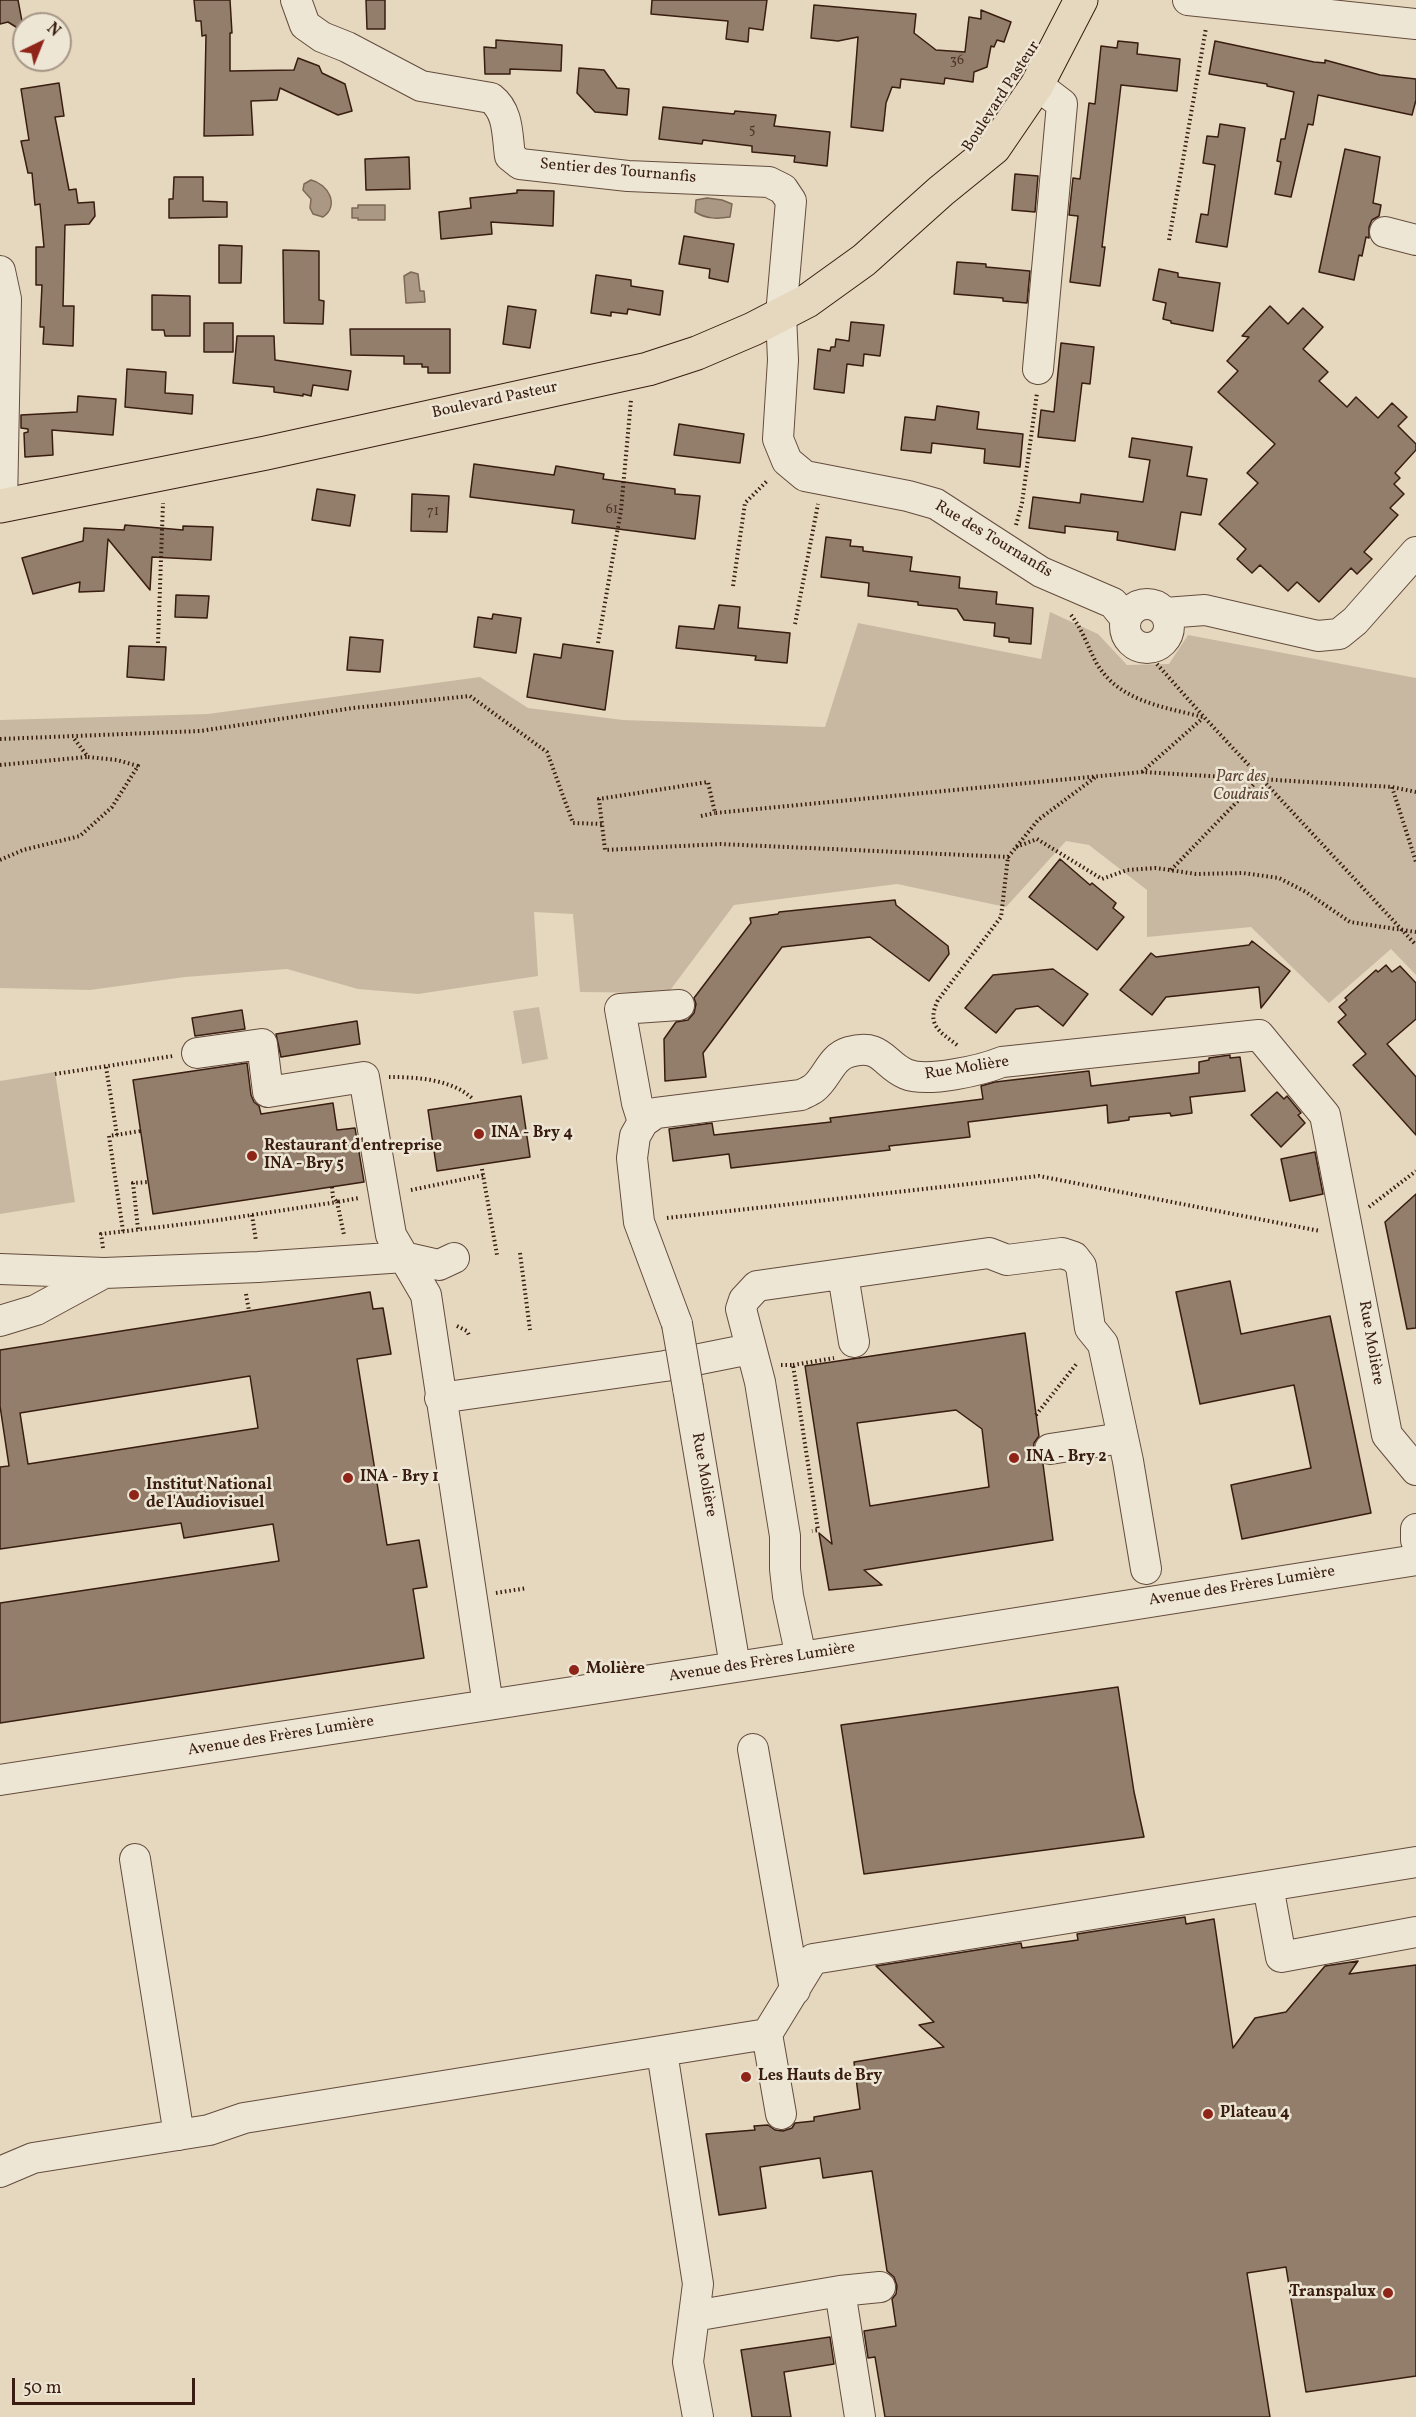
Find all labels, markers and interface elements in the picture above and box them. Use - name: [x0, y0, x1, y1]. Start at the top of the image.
- north arrow: [12, 12, 72, 72]
- text: N: [41, 18, 65, 42]
- street label: Boulevard Pasteur: [959, 38, 1045, 156]
- house number: 36: [950, 53, 964, 69]
- house number: 5: [749, 122, 755, 138]
- street label: Sentier des Tournanfis: [539, 156, 697, 188]
- street label: Boulevard Pasteur: [430, 378, 560, 424]
- street label: Rue des Tournanfis: [931, 497, 1055, 583]
- house number: 61: [606, 502, 618, 518]
- house number: 71: [427, 504, 439, 520]
- park label: Parc des Coudrais: [1213, 768, 1269, 806]
- street label: Rue Molière: [923, 1053, 1011, 1085]
- place label: INA - Bry 4: [491, 1124, 573, 1144]
- marker: INA - Bry 4: [472, 1127, 486, 1141]
- place label: Restaurant d'entreprise INA - Bry 5: [264, 1137, 442, 1175]
- marker: Restaurant d'entreprise INA - Bry 5: [245, 1149, 259, 1163]
- street label: Rue Molière: [1353, 1299, 1387, 1387]
- street label: Rue Molière: [686, 1431, 720, 1519]
- place label: INA - Bry 2: [1026, 1448, 1106, 1468]
- marker: INA - Bry 2: [1007, 1451, 1021, 1465]
- place label: INA - Bry 1: [360, 1468, 439, 1488]
- marker: INA - Bry 1: [341, 1471, 355, 1485]
- place label: Institut National de l'Audiovisuel: [146, 1476, 272, 1514]
- marker: Institut National de l'Audiovisuel: [127, 1488, 141, 1502]
- street label: Avenue des Frères Lumière: [1148, 1563, 1336, 1611]
- street label: Avenue des Frères Lumière: [668, 1639, 856, 1687]
- place label: Molière: [586, 1660, 645, 1680]
- marker: Molière: [567, 1663, 581, 1677]
- street label: Avenue des Frères Lumière: [187, 1713, 375, 1761]
- place label: Les Hauts de Bry: [758, 2067, 882, 2087]
- marker: Les Hauts de Bry: [739, 2070, 753, 2084]
- place label: Plateau 4: [1220, 2104, 1290, 2124]
- marker: Plateau 4: [1201, 2107, 1215, 2121]
- place label: Transpalux: [1289, 2283, 1376, 2303]
- marker: Transpalux: [1381, 2286, 1395, 2300]
- scale bar: [15, 2366, 198, 2404]
- text: 50 m: [23, 2376, 62, 2401]

